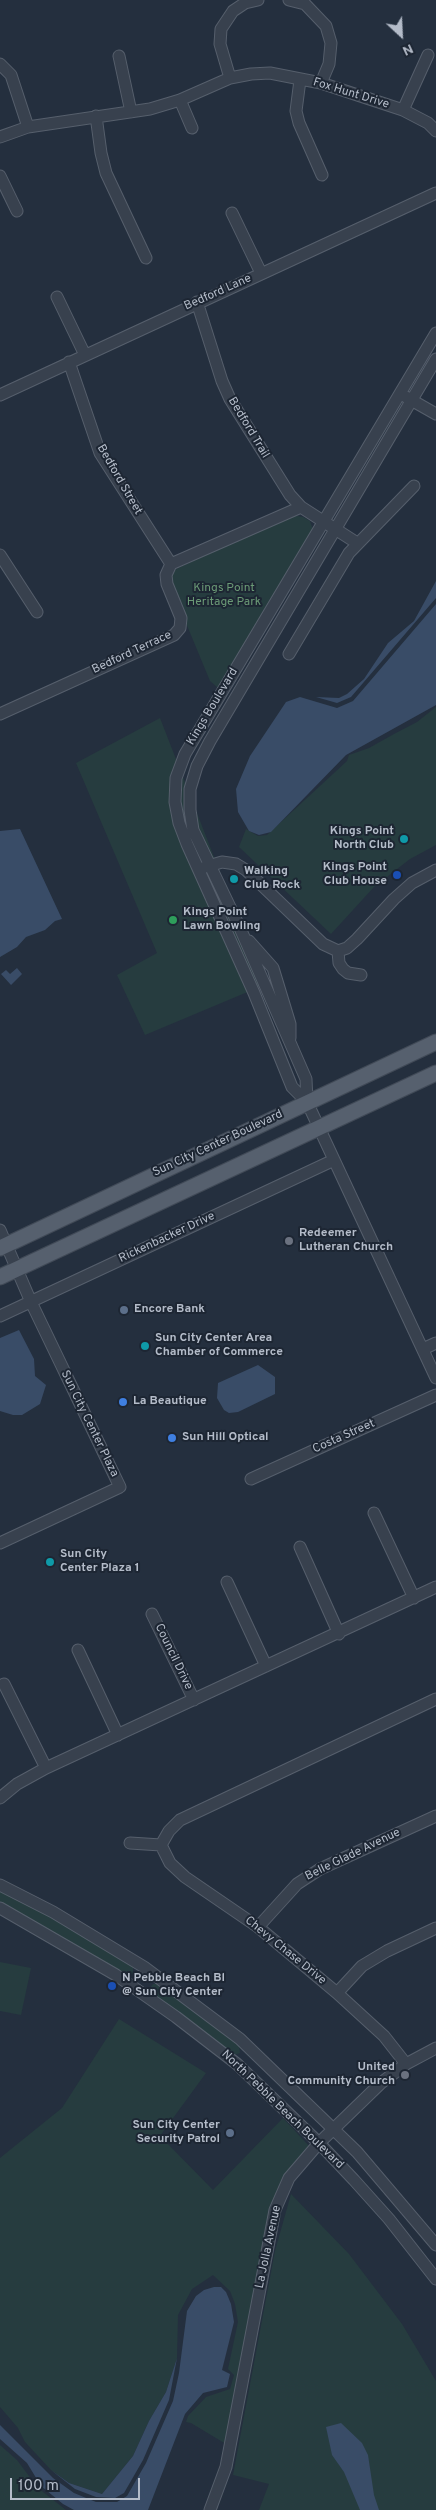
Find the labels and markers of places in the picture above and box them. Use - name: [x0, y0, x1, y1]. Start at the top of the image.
- place label: Kings Point North Club: [330, 825, 394, 853]
- marker: Kings Point North Club: [398, 833, 410, 845]
- place label: Kings Point Club House: [323, 861, 387, 889]
- place label: Walking Club Rock: [244, 865, 300, 893]
- marker: Kings Point Club House: [391, 869, 403, 881]
- marker: Walking Club Rock: [228, 873, 240, 885]
- place label: Kings Point Lawn Bowling: [183, 906, 260, 934]
- marker: Kings Point Lawn Bowling: [167, 914, 179, 926]
- place label: Redeemer Lutheran Church: [299, 1227, 393, 1255]
- marker: Redeemer Lutheran Church: [283, 1235, 295, 1247]
- place label: Encore Bank: [134, 1303, 205, 1317]
- marker: Encore Bank: [118, 1304, 130, 1316]
- place label: Sun City Center Area Chamber of Commerce: [155, 1332, 283, 1360]
- marker: Sun City Center Area Chamber of Commerce: [139, 1340, 151, 1352]
- place label: La Beautique: [133, 1395, 207, 1409]
- marker: La Beautique: [117, 1396, 129, 1408]
- place label: Sun Hill Optical: [182, 1431, 269, 1445]
- marker: Sun Hill Optical: [166, 1432, 178, 1444]
- place label: Sun City Center Plaza 1: [60, 1548, 139, 1576]
- marker: Sun City Center Plaza 1: [44, 1556, 56, 1568]
- place label: N Pebble Beach Bl @ Sun City Center: [122, 1972, 225, 2000]
- marker: N Pebble Beach Bl @ Sun City Center: [106, 1980, 118, 1992]
- place label: United Community Church: [288, 2061, 395, 2089]
- marker: United Community Church: [399, 2069, 411, 2081]
- place label: Sun City Center Security Patrol: [132, 2119, 220, 2147]
- marker: Sun City Center Security Patrol: [224, 2127, 236, 2139]

